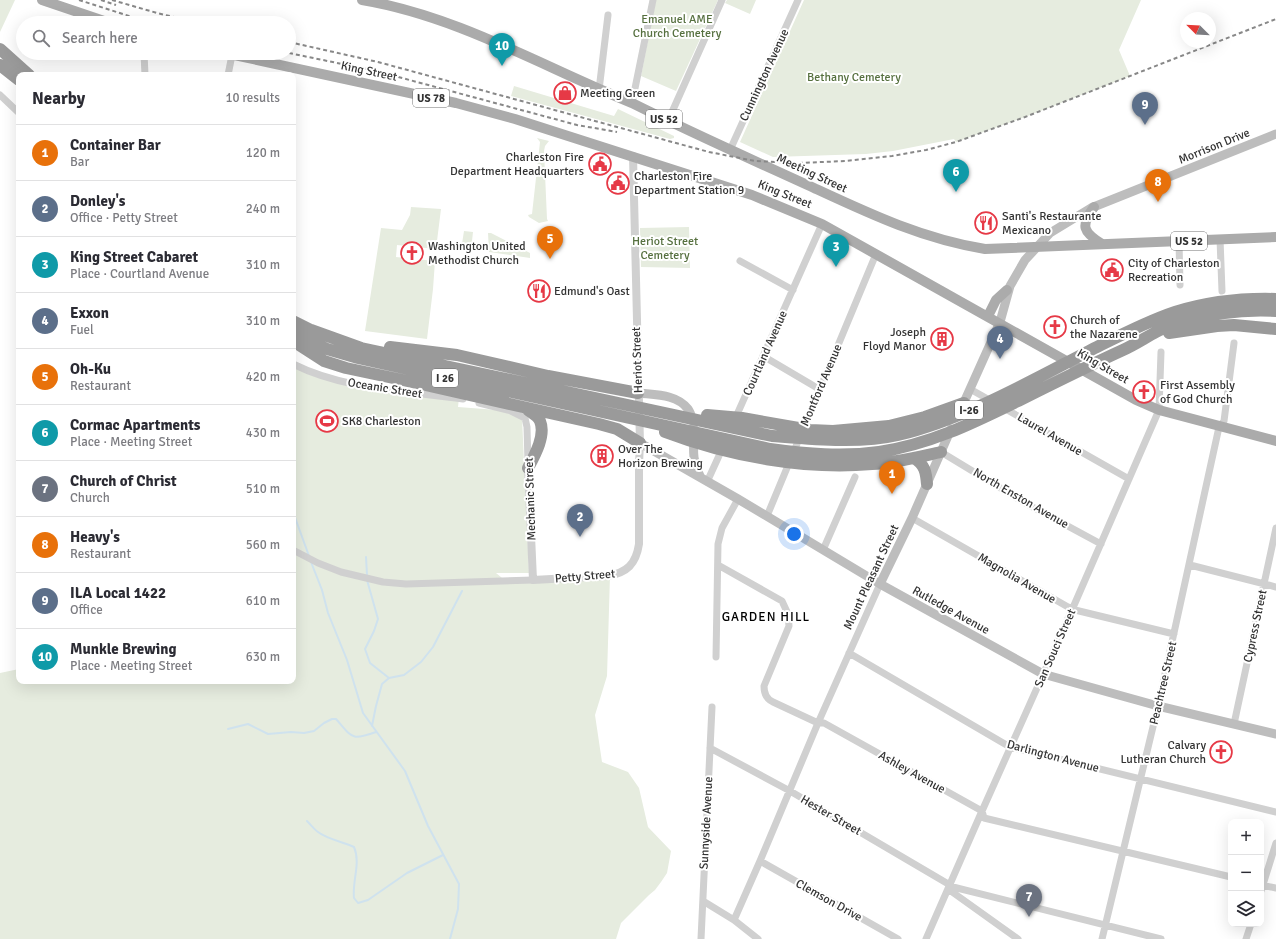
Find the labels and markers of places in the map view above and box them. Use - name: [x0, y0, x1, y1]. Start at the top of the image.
- pin: 10: [489, 33, 515, 66]
- shop icon: Meeting Green: [552, 80, 578, 106]
- place label: Meeting Green: [580, 86, 655, 101]
- pin: 9: [1132, 92, 1158, 125]
- place label: Charleston Fire Department Headquarters: [450, 150, 584, 179]
- public building icon: Charleston Fire Department Headquarters: [587, 151, 613, 177]
- pin: 6: [943, 159, 969, 192]
- place label: Charleston Fire Department Station 9: [634, 169, 744, 198]
- pin: 8: [1145, 169, 1171, 202]
- public building icon: Charleston Fire Department Station 9: [605, 170, 631, 196]
- place label: Santi's Restaurante Mexicano: [1002, 209, 1101, 238]
- restaurant icon: Santi's Restaurante Mexicano: [973, 210, 999, 236]
- pin: 5: [537, 226, 563, 259]
- pin: 3: [823, 234, 849, 267]
- place label: Washington United Methodist Church: [428, 239, 526, 268]
- church icon: Washington United Methodist Church: [399, 240, 425, 266]
- place label: City of Charleston Recreation: [1128, 256, 1220, 285]
- public building icon: City of Charleston Recreation: [1099, 257, 1125, 283]
- restaurant icon: Edmund's Oast: [526, 278, 552, 304]
- place label: Edmund's Oast: [554, 284, 630, 299]
- place label: Church of the Nazarene: [1070, 313, 1138, 342]
- church icon: Church of the Nazarene: [1042, 314, 1068, 340]
- place label: Joseph Floyd Manor: [863, 325, 927, 354]
- building icon: Joseph Floyd Manor: [929, 326, 955, 352]
- pin: 4: [987, 326, 1013, 359]
- place label: First Assembly of God Church: [1160, 378, 1235, 407]
- church icon: First Assembly of God Church: [1131, 379, 1157, 405]
- sports icon: SK8 Charleston: [314, 408, 340, 434]
- place label: SK8 Charleston: [342, 414, 421, 429]
- place label: Over The Horizon Brewing: [618, 442, 703, 471]
- building icon: Over The Horizon Brewing: [589, 443, 615, 469]
- pin: 1: [879, 461, 905, 494]
- pin: 2: [567, 504, 593, 537]
- place label: Calvary Lutheran Church: [1120, 738, 1206, 767]
- church icon: Calvary Lutheran Church: [1208, 739, 1234, 765]
- pin: 7: [1016, 884, 1042, 917]

